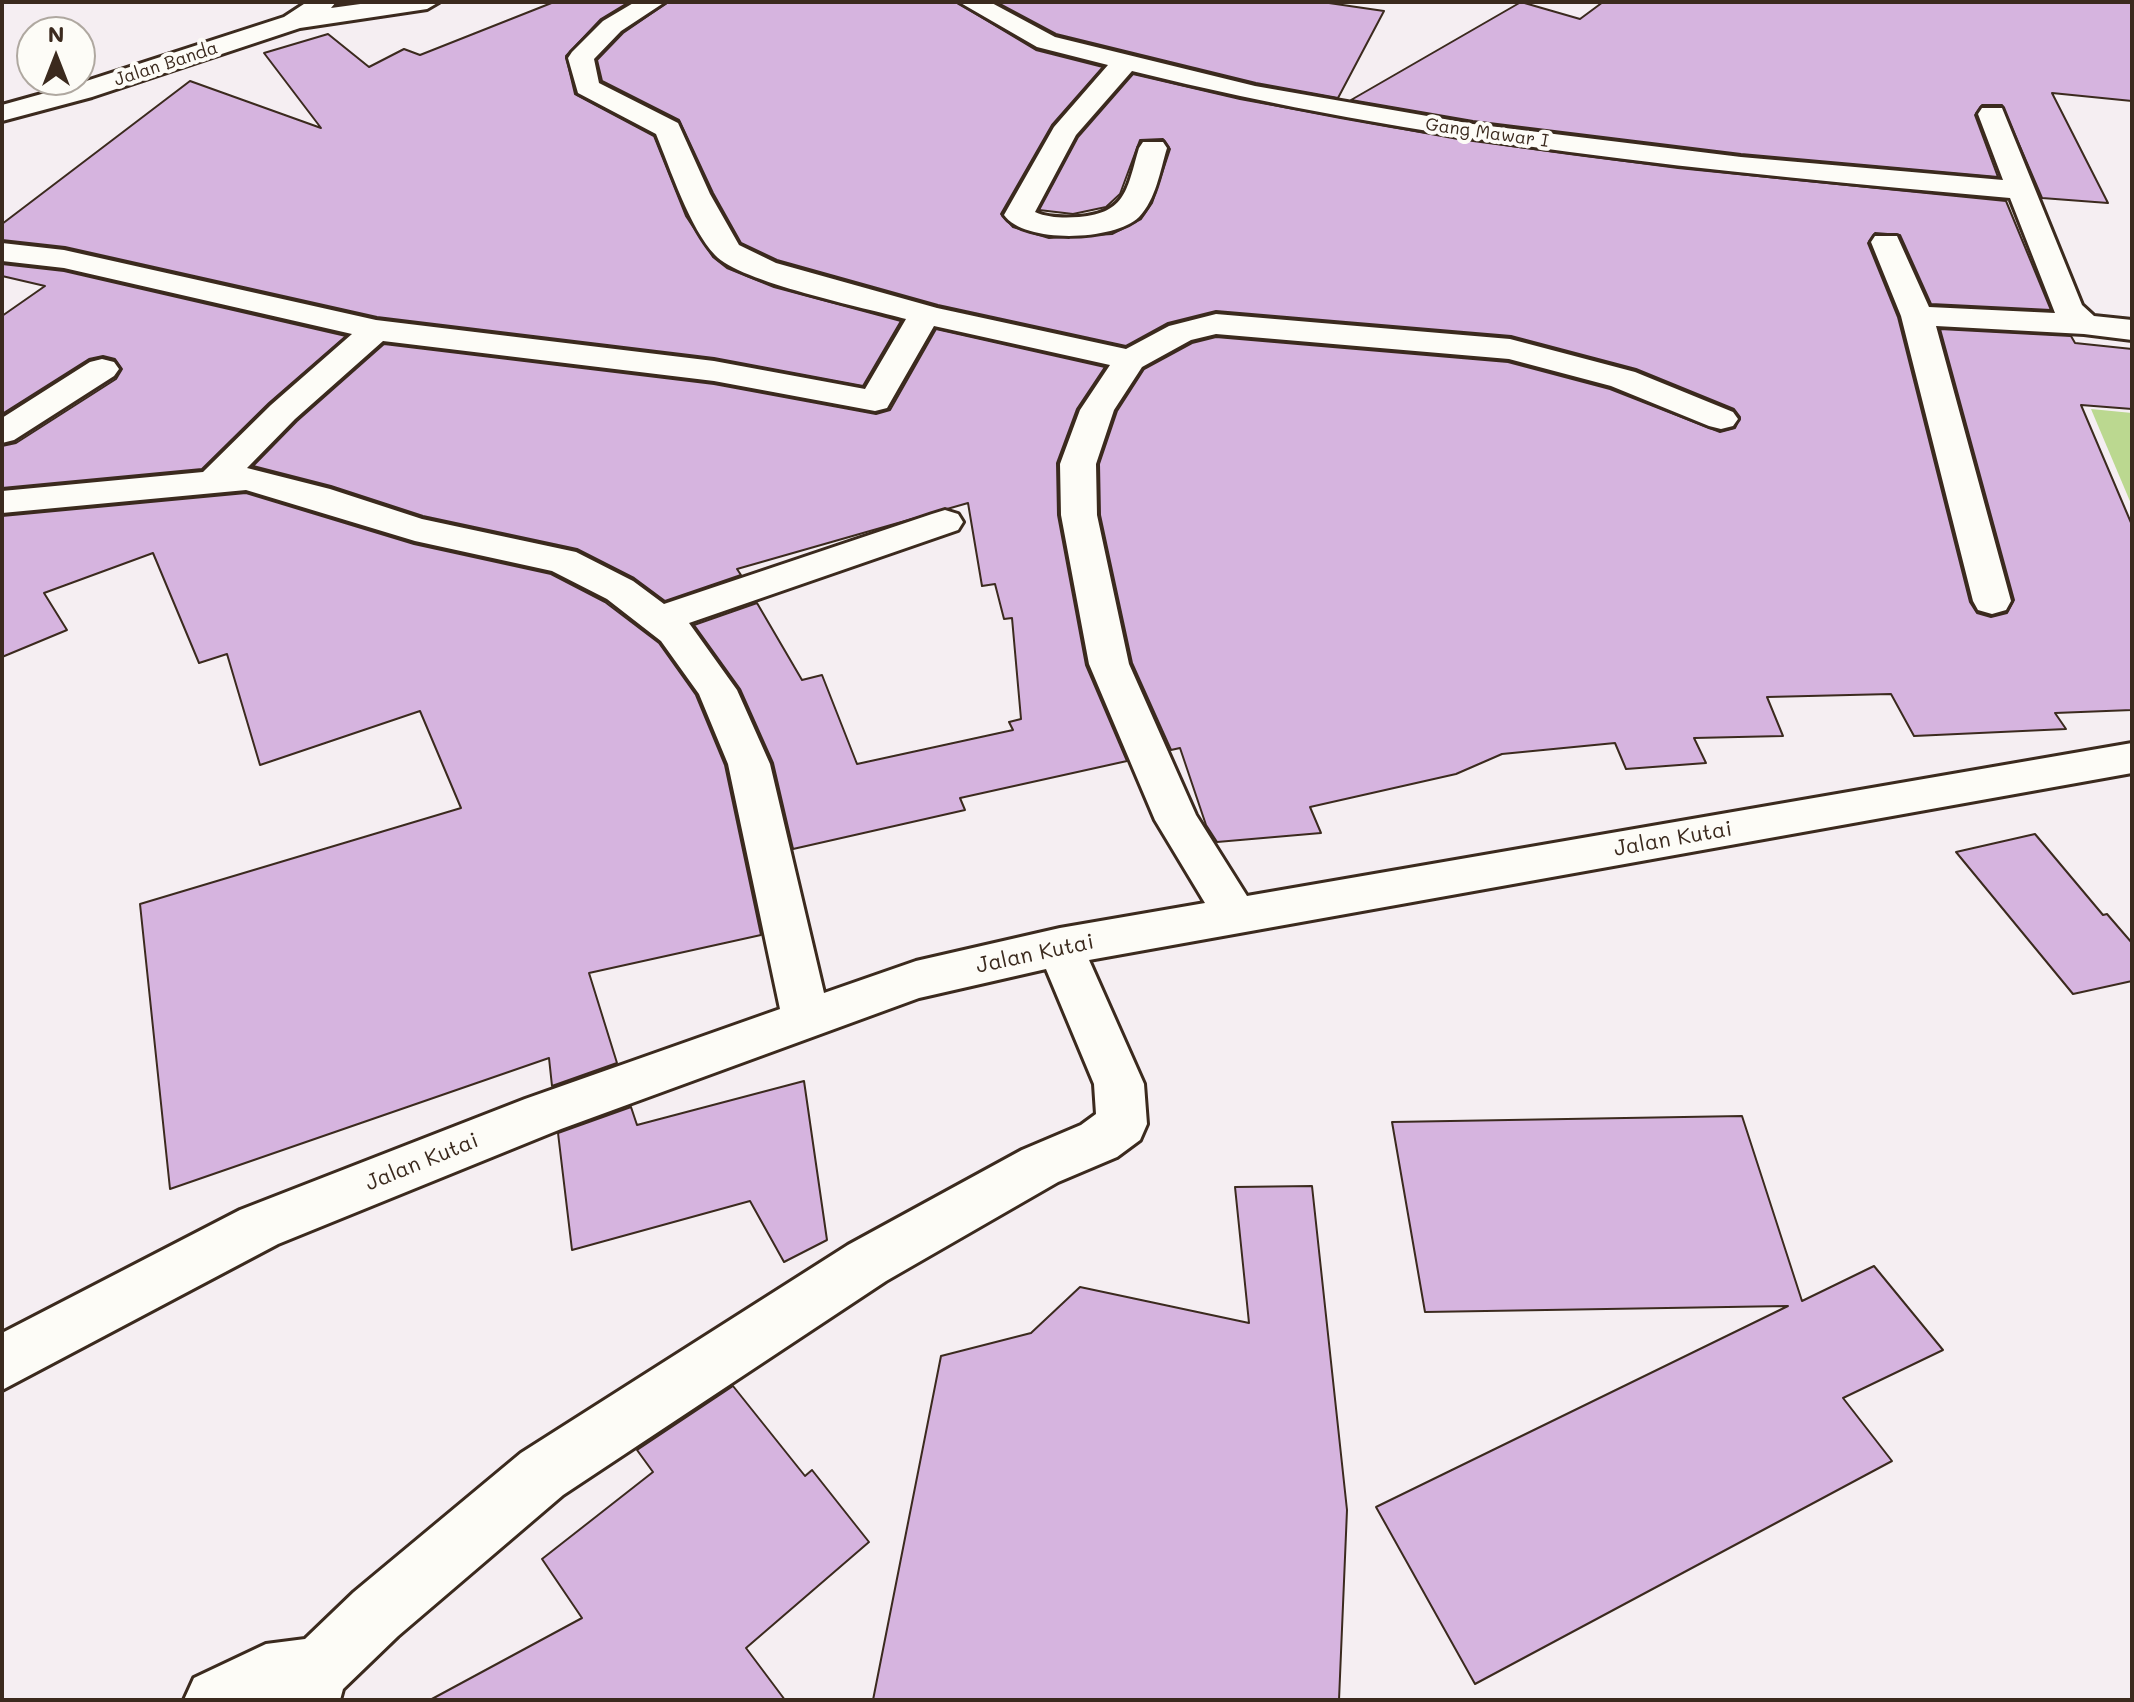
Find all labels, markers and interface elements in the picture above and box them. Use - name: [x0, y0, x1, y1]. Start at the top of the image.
- north arrow: [16, 16, 96, 96]
- text: N: [48, 19, 64, 48]
- street label: Jalan Banda: [112, 37, 220, 91]
- street label: Gang Mawar I: [1424, 114, 1550, 152]
- street label: Jalan Kutai: [1612, 816, 1734, 862]
- street label: Jalan Kutai: [974, 929, 1096, 979]
- street label: Jalan Kutai: [362, 1127, 482, 1197]

